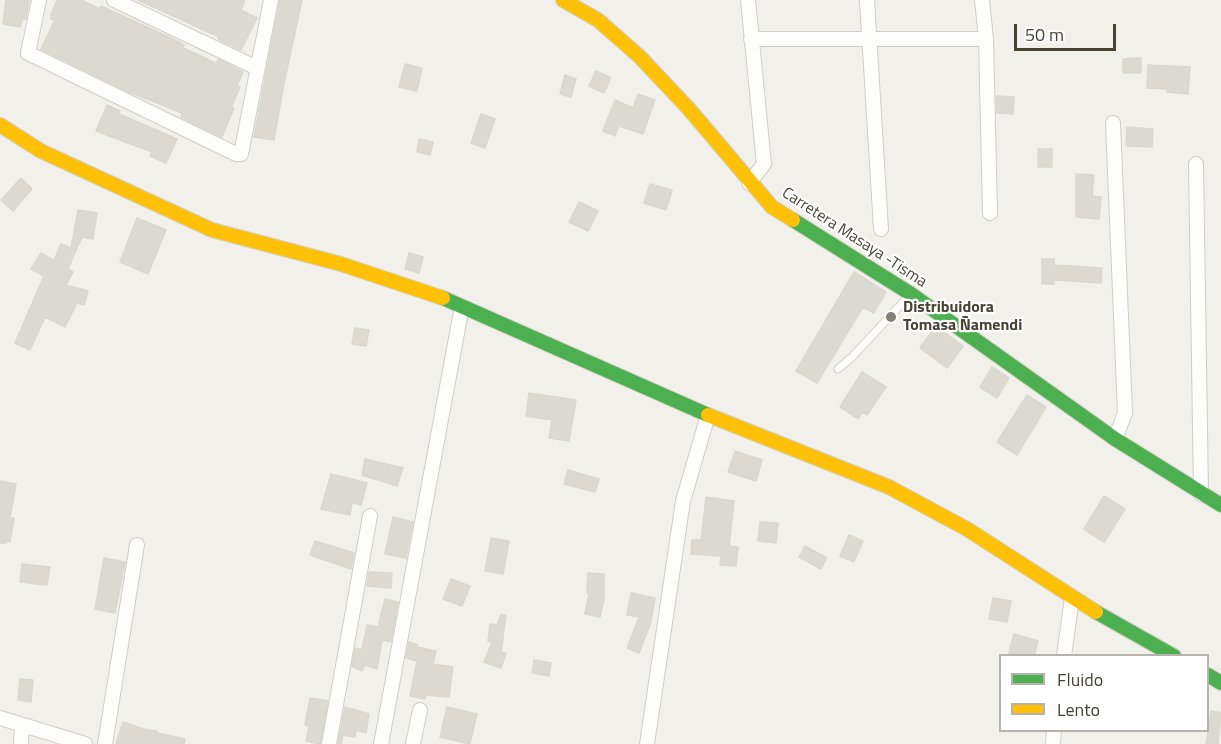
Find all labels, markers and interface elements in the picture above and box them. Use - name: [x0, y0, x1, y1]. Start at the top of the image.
- scale bar: [1017, 12, 1119, 50]
- text: 50 m: [1025, 21, 1064, 48]
- street label: Carretera Masaya -Tisma: [778, 184, 930, 292]
- place label: Distribuidora Tomasa Ñamendi: [903, 298, 1022, 336]
- marker: Distribuidora Tomasa Ñamendi: [884, 310, 898, 324]
- legend: [999, 654, 1209, 732]
- text: Fluido: [1057, 666, 1103, 693]
- text: Lento: [1057, 696, 1100, 723]

